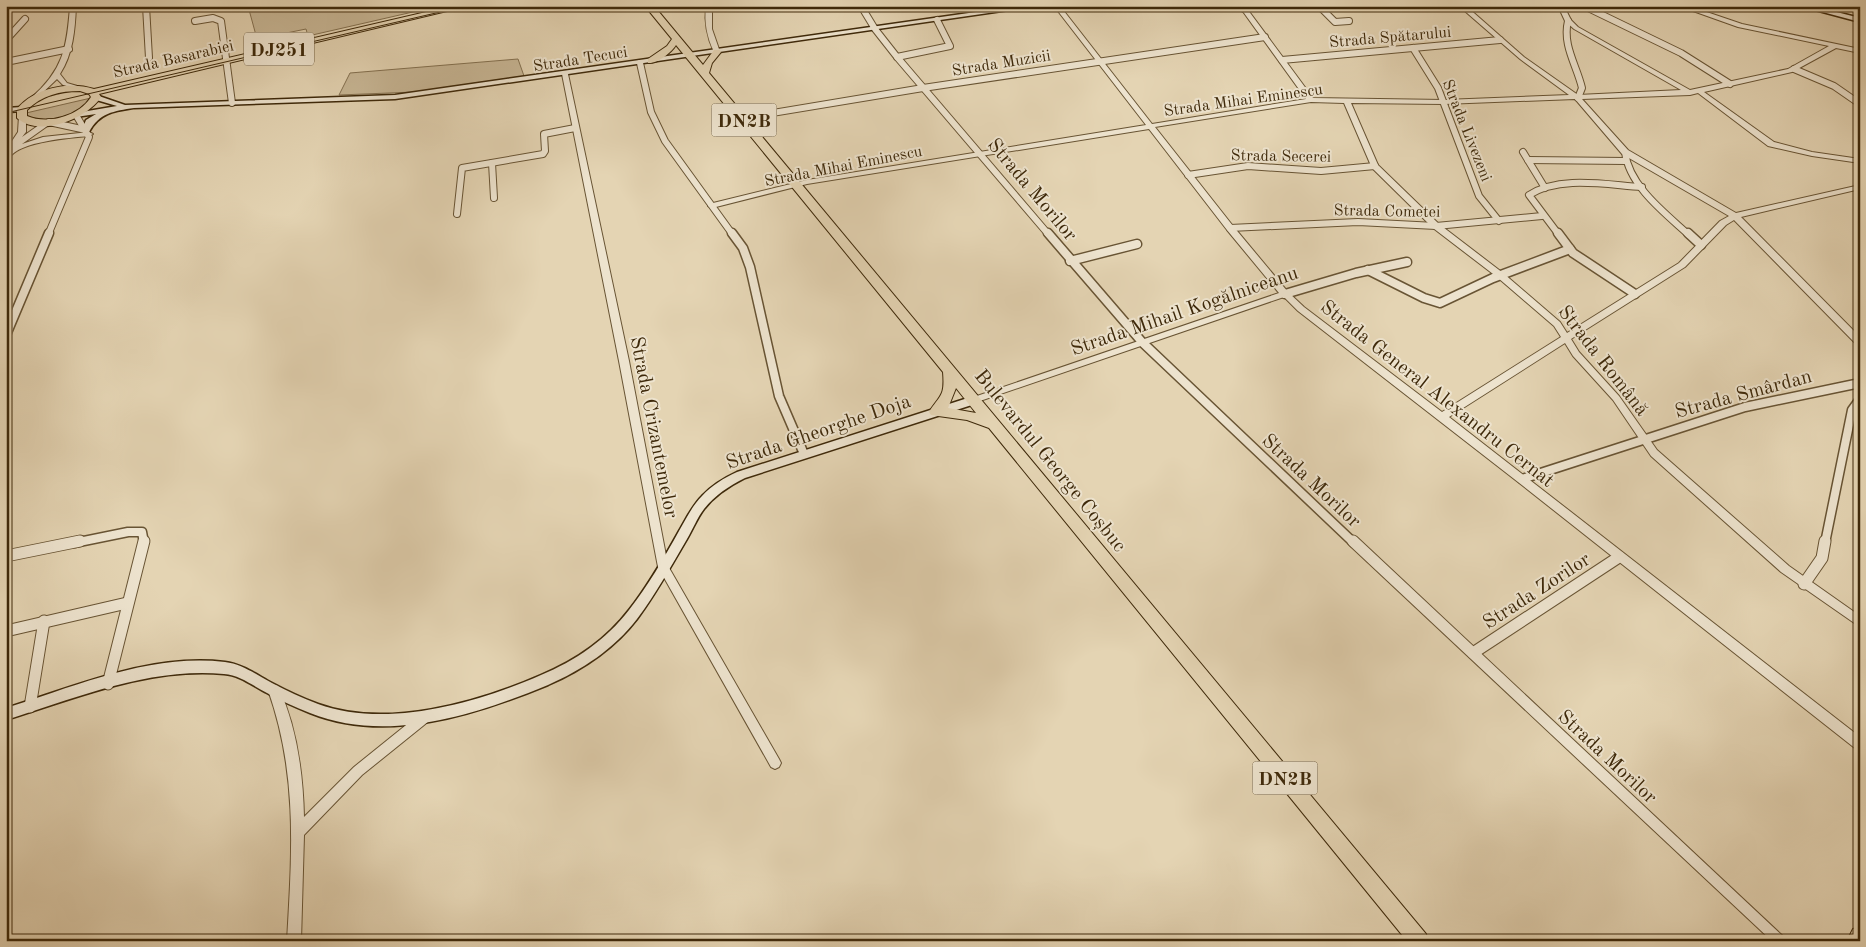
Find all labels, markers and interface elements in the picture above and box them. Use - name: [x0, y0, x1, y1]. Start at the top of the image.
- street label: Strada Spătarului: [1328, 25, 1452, 51]
- road number: DJ251: [244, 33, 314, 66]
- street label: Strada Basarabiei: [112, 38, 235, 82]
- street label: Strada Tecuci: [532, 45, 629, 75]
- street label: Strada Muzicii: [951, 48, 1052, 80]
- street label: Strada Livezeni: [1438, 78, 1494, 184]
- street label: Strada Mihai Eminescu: [1163, 82, 1324, 120]
- road number: DN2B: [712, 104, 776, 136]
- street label: Strada Morilor: [983, 135, 1080, 245]
- street label: Strada Mihai Eminescu: [763, 144, 924, 190]
- street label: Strada Secerei: [1231, 148, 1331, 166]
- street label: Strada Cometei: [1333, 203, 1440, 221]
- street label: Strada Mihail Kogălniceanu: [1068, 263, 1301, 360]
- street label: Strada General Alexandru Cernat: [1316, 297, 1557, 492]
- street label: Strada Română: [1553, 302, 1652, 420]
- street label: Strada Crizantemelor: [626, 335, 680, 520]
- street label: Bulevardul George Coșbuc: [970, 366, 1129, 556]
- street label: Strada Smârdan: [1673, 367, 1814, 423]
- street label: Strada Gheorghe Doja: [724, 392, 914, 474]
- street label: Strada Morilor: [1257, 431, 1364, 532]
- street label: Strada Zorilor: [1480, 550, 1594, 634]
- street label: Strada Morilor: [1553, 707, 1660, 808]
- road number: DN2B: [1252, 761, 1318, 794]

